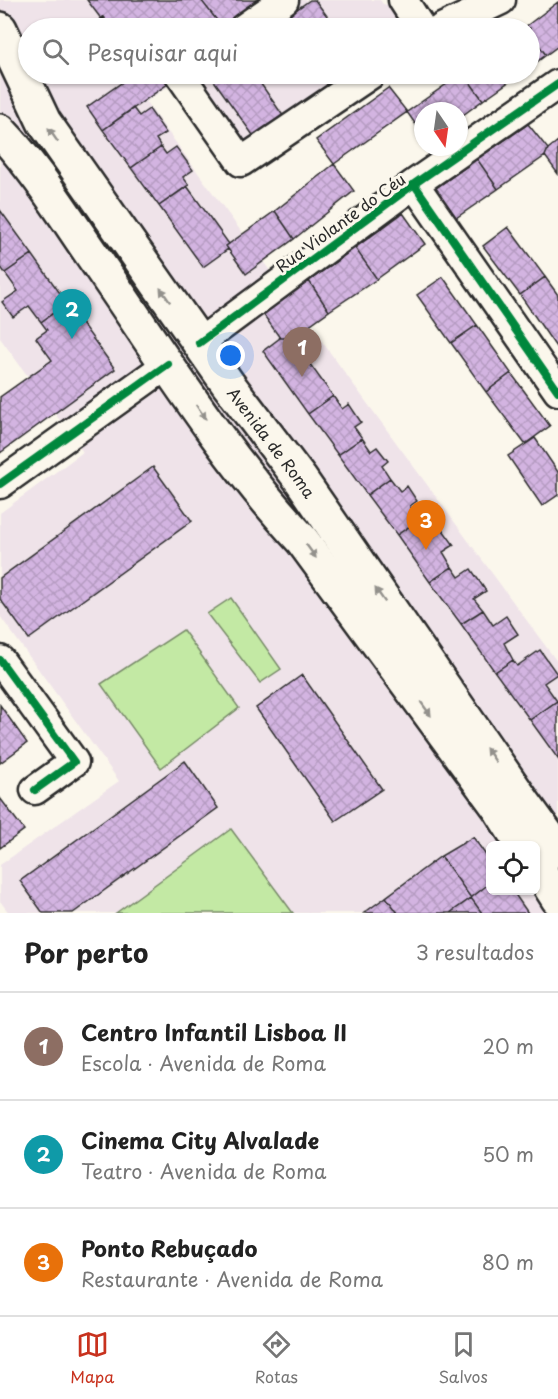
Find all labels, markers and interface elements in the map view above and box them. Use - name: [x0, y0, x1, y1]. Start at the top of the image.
- search box: [18, 18, 540, 84]
- icon: search: [39, 35, 72, 68]
- text: Pesquisar aqui: [87, 35, 238, 68]
- north arrow: [414, 102, 468, 156]
- one-way arrow: [47, 128, 59, 144]
- street label: Rua Violante do Céu: [270, 167, 410, 277]
- one-way arrow: [159, 287, 171, 303]
- pin: 2: [52, 290, 92, 339]
- pin: 1: [282, 328, 322, 377]
- your location: [216, 341, 245, 370]
- street label: Avenida de Roma: [222, 382, 322, 502]
- one-way arrow: [195, 404, 207, 420]
- pin: 3: [406, 500, 446, 550]
- one-way arrow: [305, 543, 317, 559]
- one-way arrow: [374, 587, 386, 603]
- one-way arrow: [420, 700, 432, 716]
- one-way arrow: [485, 748, 497, 764]
- map controls: [486, 841, 540, 895]
- button: locate: [486, 841, 540, 895]
- text: Por perto: [24, 933, 148, 972]
- text: 3 resultados: [416, 937, 534, 967]
- text: Centro Infantil Lisboa II: [81, 1015, 347, 1048]
- text: 1: [39, 1031, 48, 1061]
- text: 20 m: [482, 1031, 534, 1061]
- text: Escola · Avenida de Roma: [81, 1048, 326, 1078]
- text: Cinema City Alvalade: [81, 1123, 319, 1156]
- text: 2: [36, 1139, 51, 1169]
- text: 50 m: [482, 1139, 534, 1169]
- text: Teatro · Avenida de Roma: [81, 1156, 327, 1186]
- text: Ponto Rebuçado: [81, 1231, 257, 1264]
- text: 3: [37, 1247, 50, 1277]
- text: 80 m: [482, 1247, 534, 1277]
- text: Restaurante · Avenida de Roma: [81, 1264, 383, 1294]
- tab: Mapa: [70, 1328, 114, 1388]
- tab: Rotas: [255, 1328, 298, 1388]
- tab: Salvos: [438, 1328, 488, 1388]

